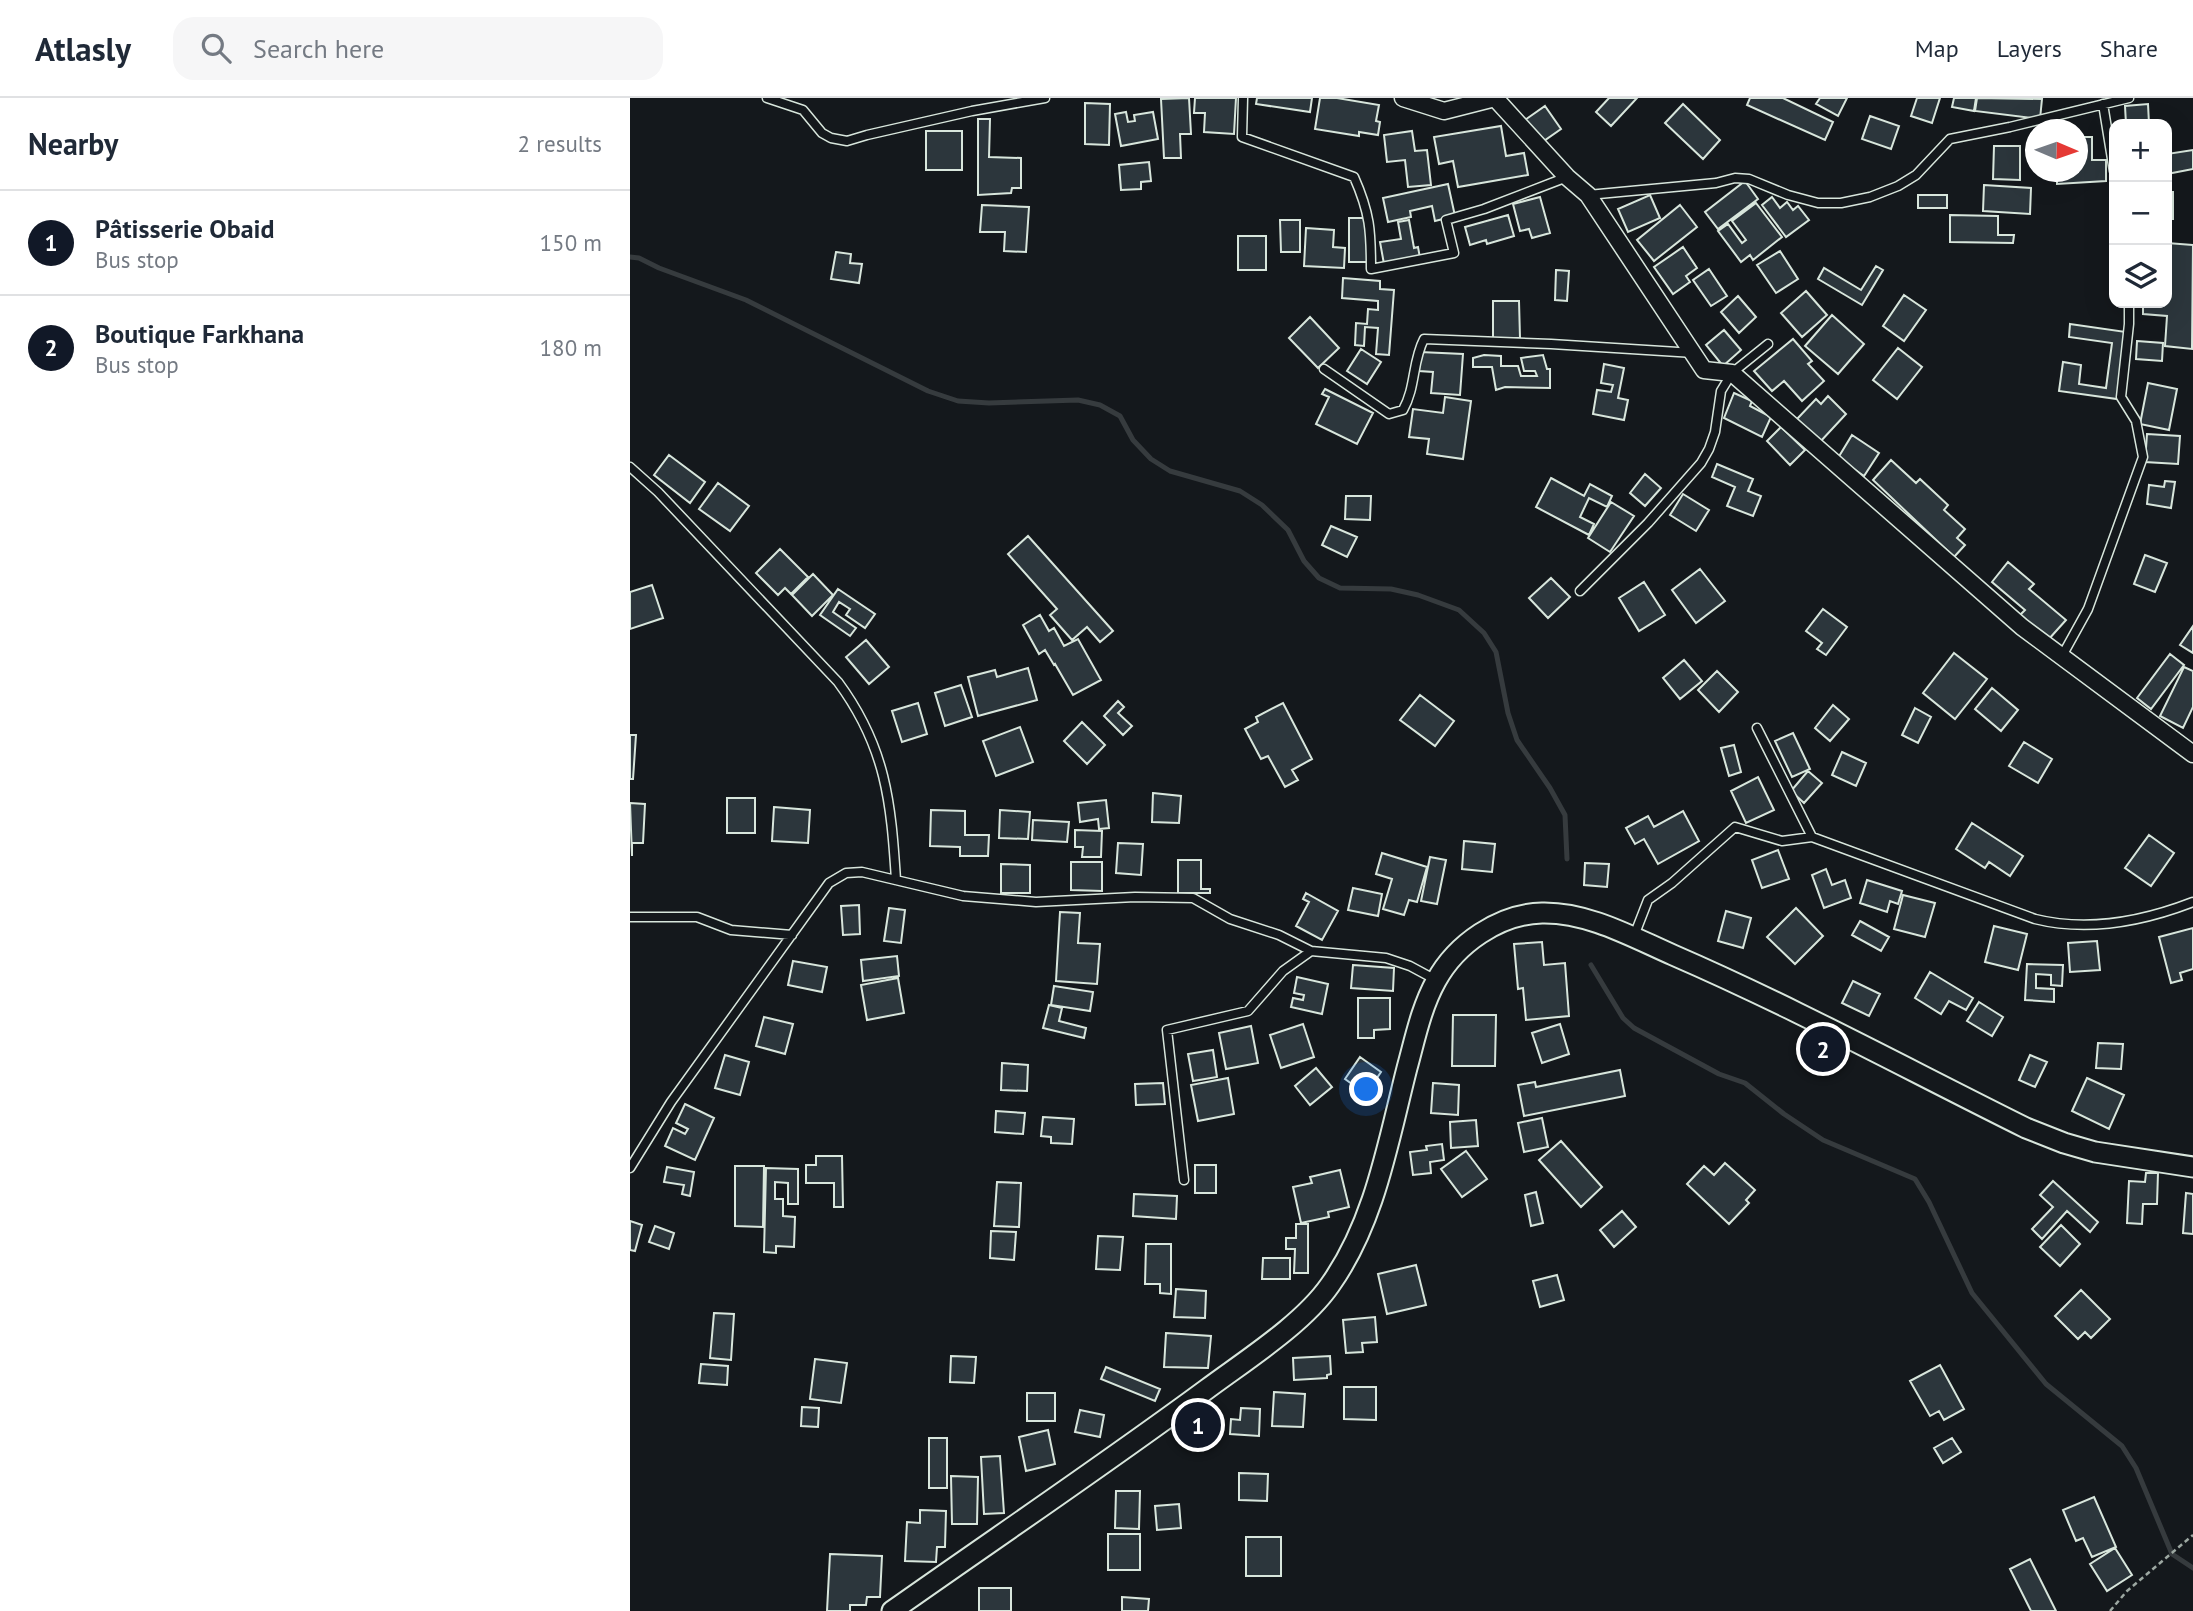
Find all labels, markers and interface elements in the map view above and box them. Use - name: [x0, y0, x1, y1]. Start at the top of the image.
- search box: [173, 17, 663, 80]
- text: Atlasly: [35, 27, 131, 70]
- icon: search: [197, 29, 235, 67]
- text: Search here: [253, 32, 384, 65]
- text: Map: [1915, 33, 1959, 64]
- text: Layers: [1997, 33, 2062, 64]
- text: Share: [2100, 33, 2158, 64]
- north arrow: [2025, 119, 2088, 182]
- map controls: [2109, 119, 2172, 308]
- button: +: [2109, 119, 2172, 182]
- text: Nearby: [28, 124, 118, 163]
- text: 2 results: [518, 129, 602, 158]
- button: −: [2109, 182, 2172, 245]
- text: Pâtisserie Obaid: [95, 212, 275, 245]
- text: 1: [44, 228, 58, 257]
- text: 150 m: [540, 228, 602, 257]
- text: Bus stop: [95, 245, 179, 274]
- button: layers: [2109, 245, 2172, 308]
- text: Boutique Farkhana: [95, 317, 304, 350]
- text: 2: [44, 333, 58, 362]
- text: 180 m: [540, 333, 602, 362]
- text: Bus stop: [95, 350, 179, 379]
- pin: 2: [1800, 1023, 1846, 1075]
- your location: [1349, 1072, 1383, 1106]
- pin: 1: [1175, 1399, 1221, 1451]

